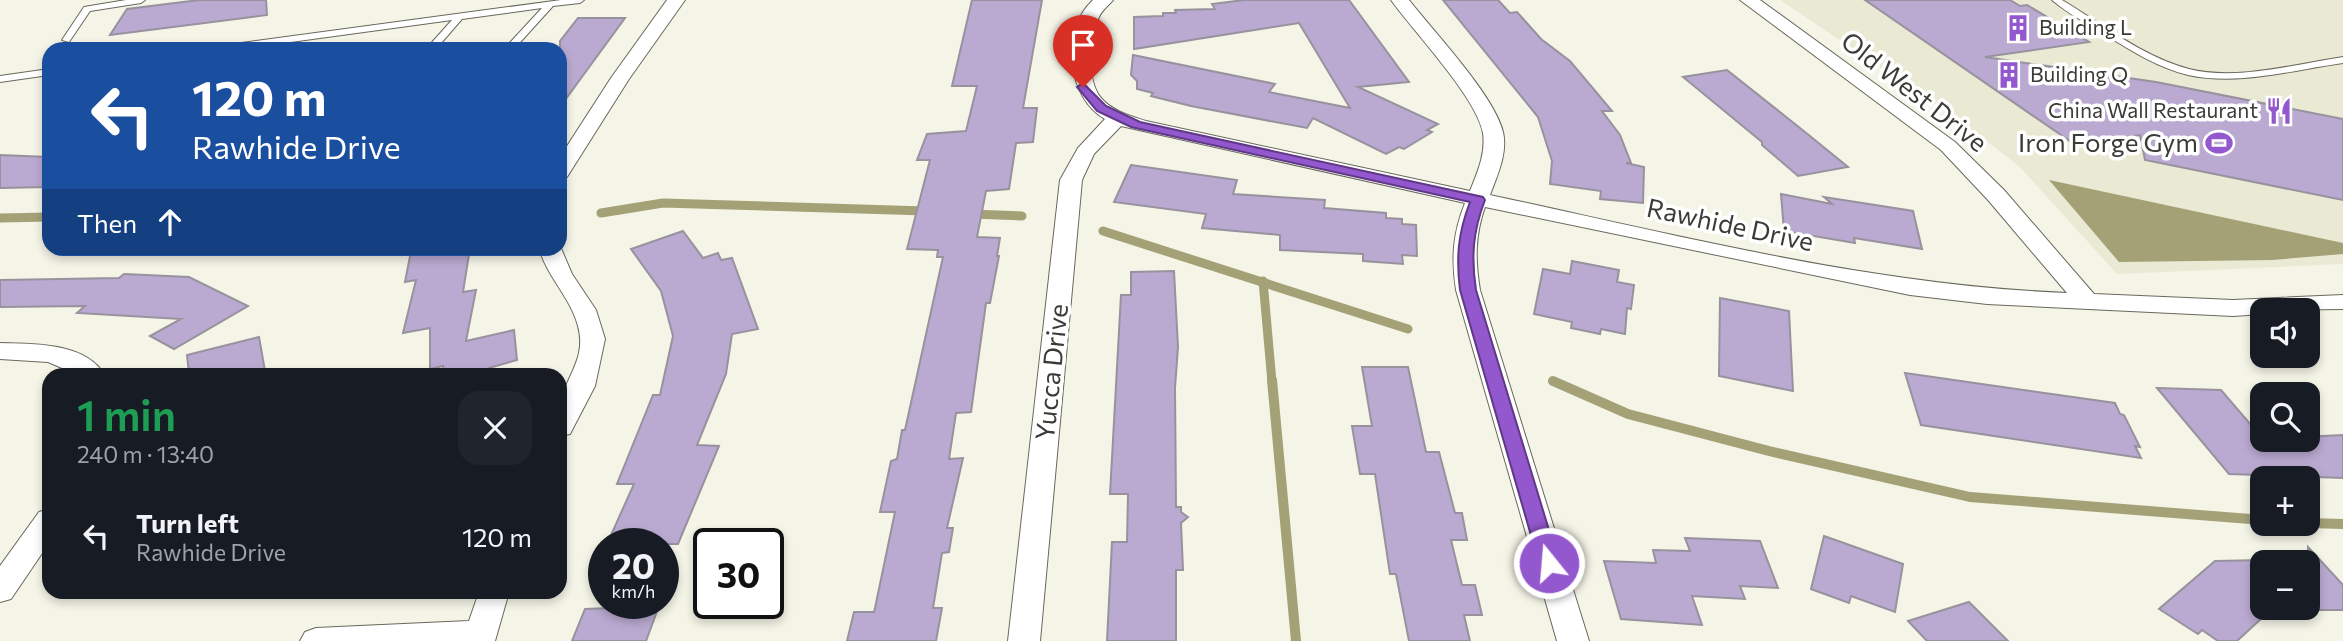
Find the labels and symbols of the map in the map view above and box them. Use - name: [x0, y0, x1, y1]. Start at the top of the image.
- building icon: Building L: [2003, 13, 2033, 43]
- place label: Building L: [2039, 14, 2132, 39]
- pin: [1053, 15, 1113, 87]
- street label: Old West Drive: [1836, 24, 1994, 157]
- building icon: Building Q: [1994, 60, 2024, 90]
- place label: Building Q: [2030, 61, 2128, 86]
- restaurant icon: China Wall Restaurant: [2264, 96, 2294, 126]
- place label: China Wall Restaurant: [2048, 97, 2258, 122]
- place label: Iron Forge Gym: [2018, 126, 2198, 157]
- sports icon: Iron Forge Gym: [2204, 128, 2234, 158]
- street label: Rawhide Drive: [1644, 191, 1816, 256]
- street label: Yucca Drive: [1028, 302, 1073, 442]
- position arrow: [1512, 526, 1586, 600]
- speed limit sign: 30: [693, 528, 784, 619]

